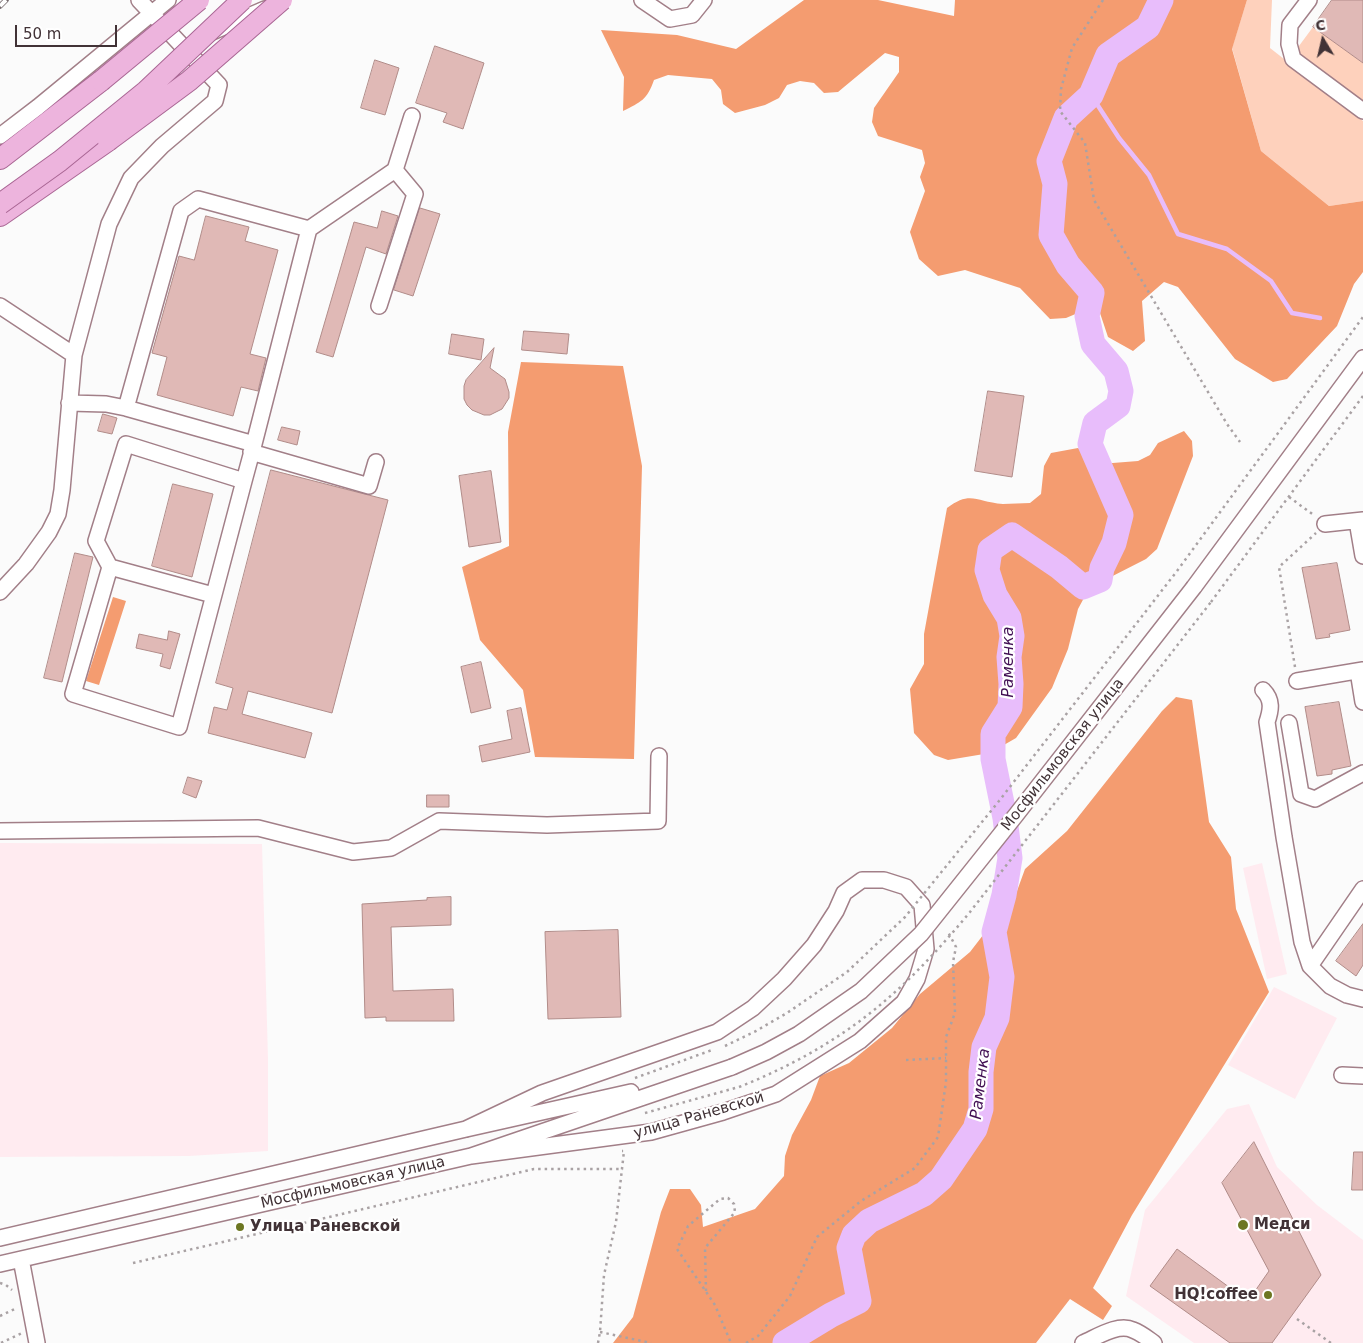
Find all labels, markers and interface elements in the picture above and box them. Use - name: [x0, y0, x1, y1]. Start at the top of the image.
- scale bar: [18, 15, 120, 47]
- north arrow: [1298, 15, 1348, 65]
- text: С: [1314, 16, 1327, 34]
- text: 50 m: [23, 25, 61, 43]
- water label: Раменка: [999, 626, 1019, 698]
- street label: Мосфильмовская улица: [998, 675, 1128, 835]
- water label: Раменка: [967, 1047, 995, 1121]
- street label: улица Раневской: [632, 1089, 766, 1143]
- street label: Мосфильмовская улица: [259, 1153, 447, 1213]
- place label: Медси: [1254, 1216, 1311, 1234]
- place label: Улица Раневской: [250, 1218, 401, 1236]
- marker: Медси: [1236, 1218, 1250, 1232]
- marker: Улица Раневской: [234, 1221, 246, 1233]
- place label: HQ!coffee: [1174, 1286, 1258, 1304]
- marker: HQ!coffee: [1262, 1289, 1274, 1301]

